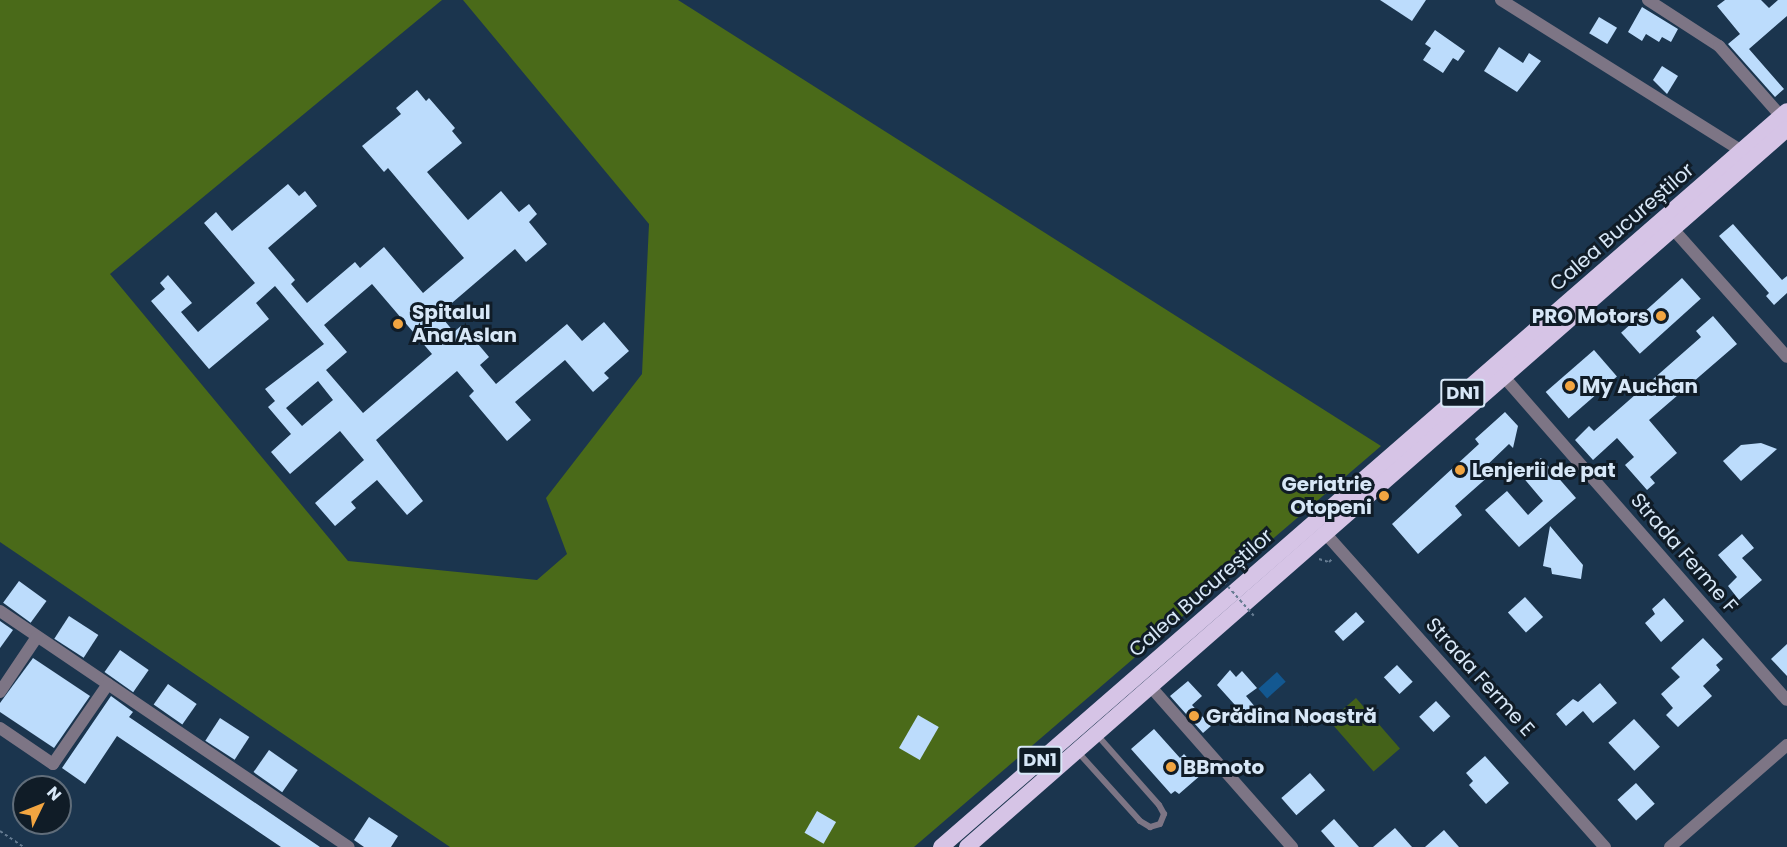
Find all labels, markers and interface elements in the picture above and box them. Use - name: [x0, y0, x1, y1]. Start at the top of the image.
- street label: Calea Bucureștilor: [1545, 158, 1699, 296]
- place label: Spitalul Ana Aslan: [412, 300, 517, 347]
- place label: PRO Motors: [1532, 304, 1649, 328]
- marker: PRO Motors: [1654, 309, 1668, 323]
- marker: Spitalul Ana Aslan: [389, 315, 407, 333]
- place label: My Auchan: [1582, 374, 1698, 398]
- road number: DN1: [1439, 378, 1487, 408]
- marker: My Auchan: [1563, 379, 1577, 393]
- place label: Lenjerii de pat: [1472, 458, 1616, 482]
- marker: Lenjerii de pat: [1453, 463, 1467, 477]
- place label: Geriatrie Otopeni: [1282, 472, 1372, 519]
- street label: Strada Ferme F: [1625, 488, 1743, 618]
- marker: Geriatrie Otopeni: [1377, 489, 1391, 503]
- street label: Calea Bucureștilor: [1124, 524, 1278, 662]
- street label: Strada Ferme E: [1421, 613, 1539, 741]
- place label: Grădina Noastră: [1206, 704, 1377, 728]
- marker: Grădina Noastră: [1187, 709, 1201, 723]
- road number: DN1: [1016, 745, 1064, 775]
- place label: BBmoto: [1183, 755, 1264, 779]
- marker: BBmoto: [1164, 760, 1178, 774]
- north arrow: [12, 775, 72, 835]
- text: N: [42, 781, 67, 806]

